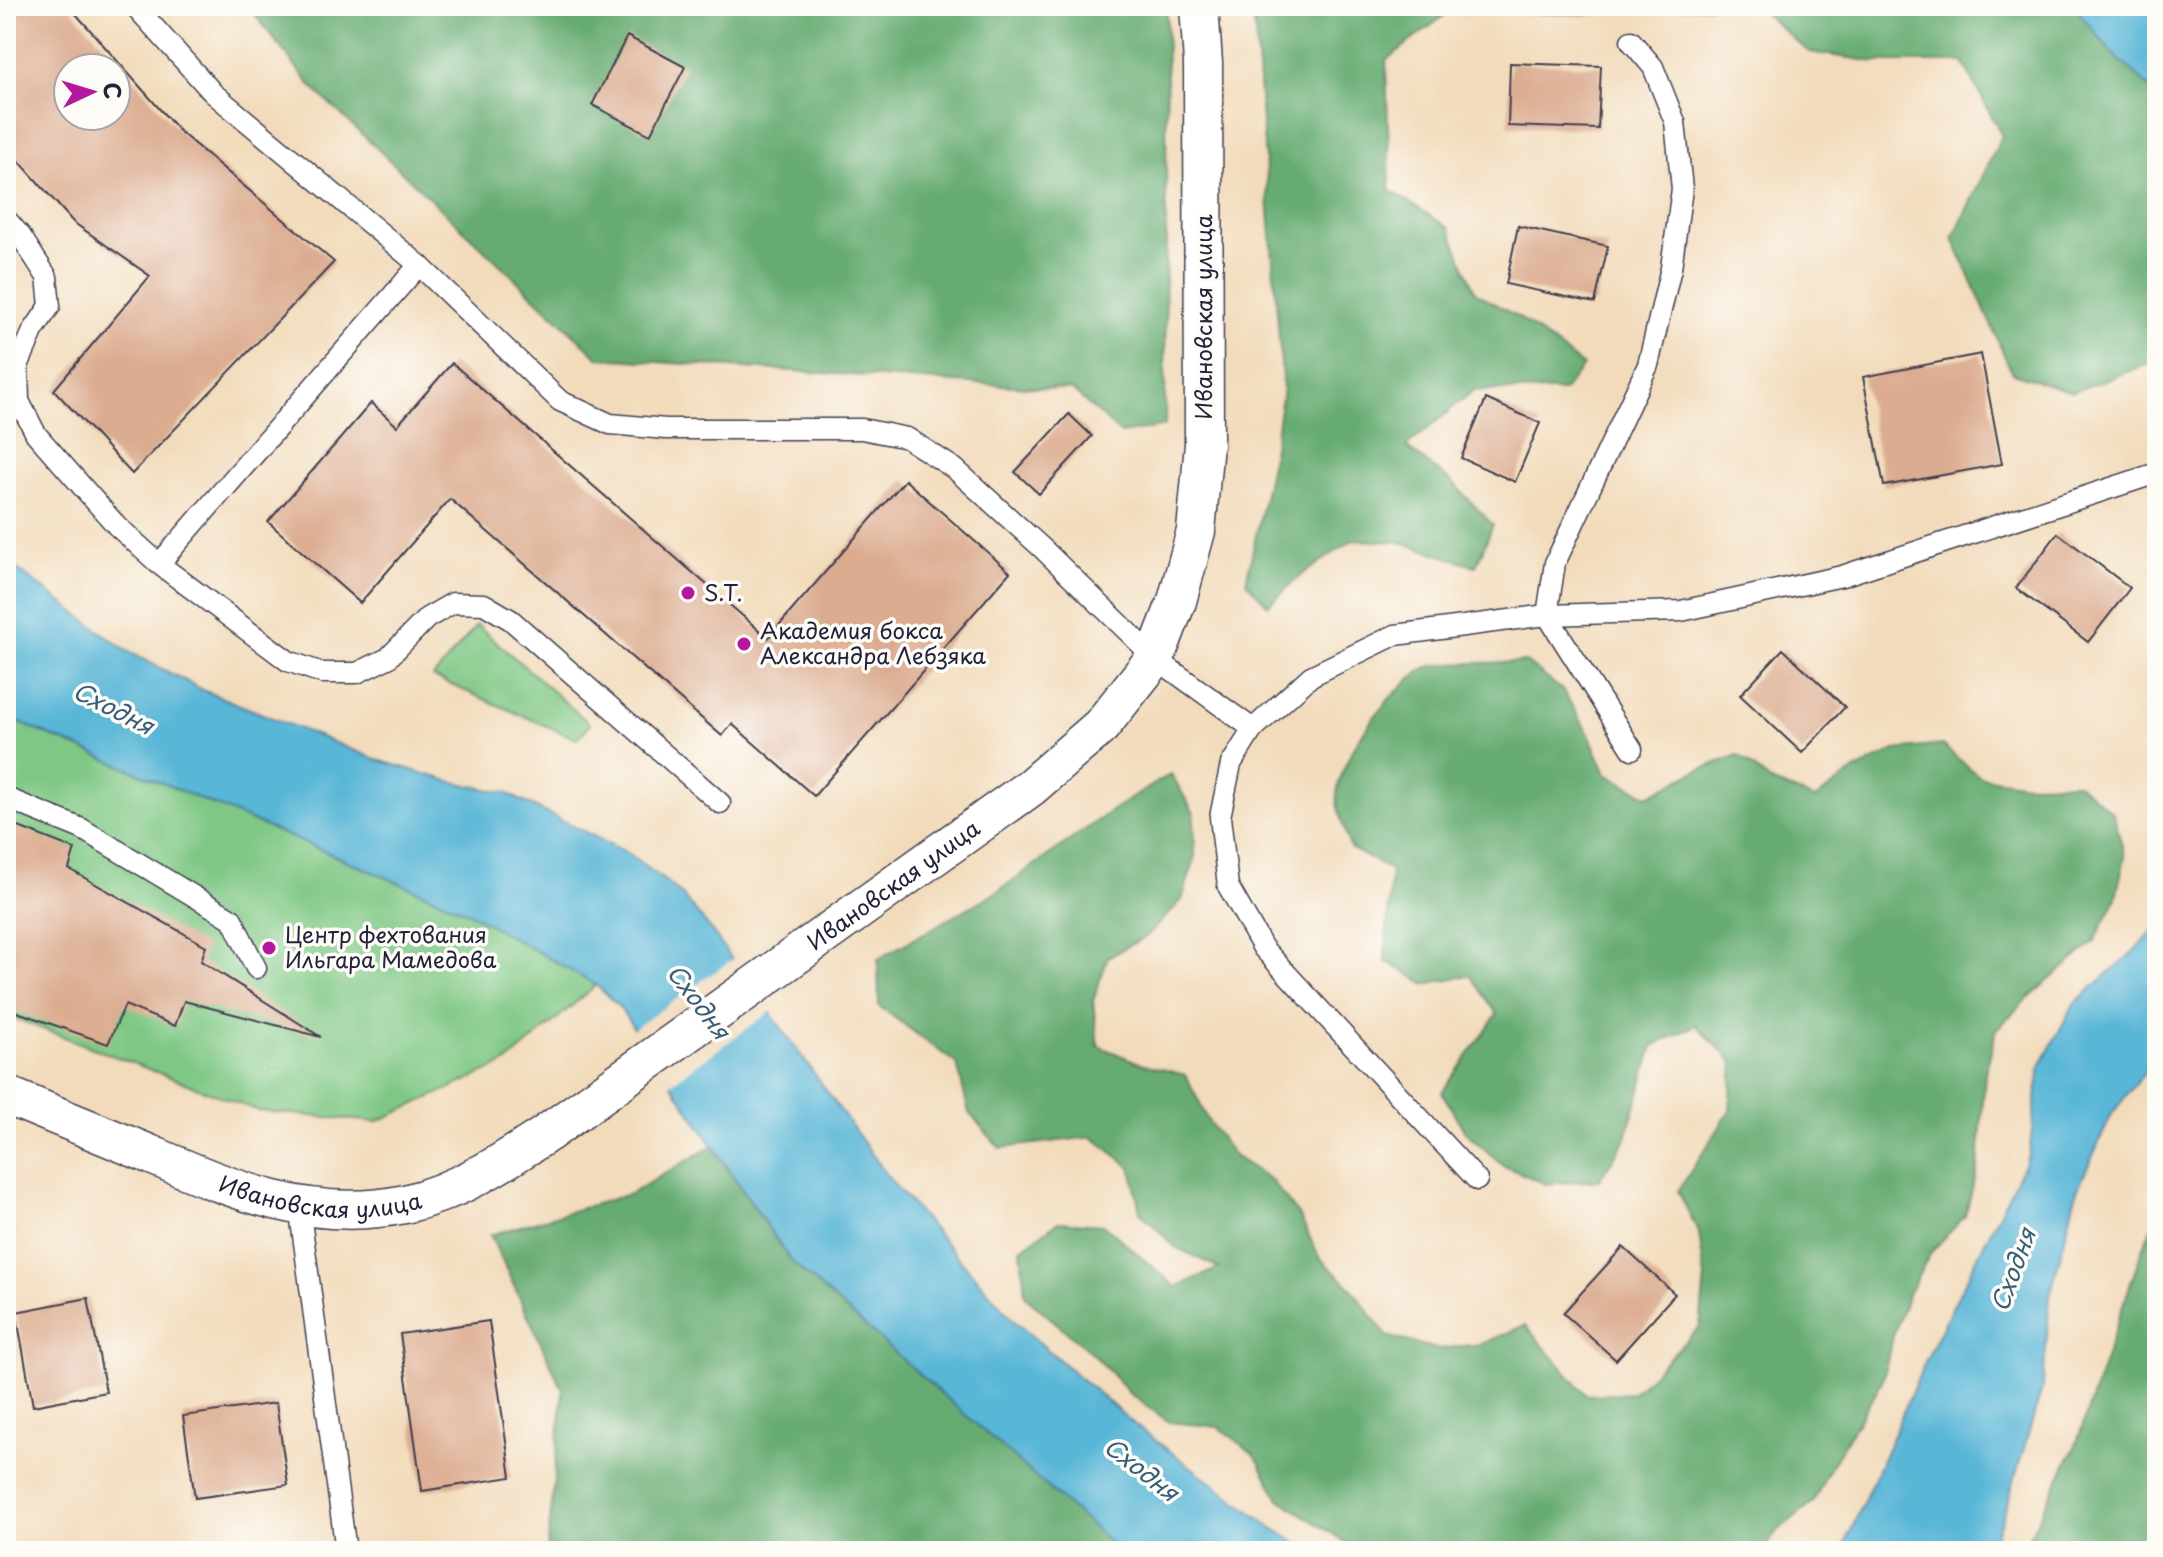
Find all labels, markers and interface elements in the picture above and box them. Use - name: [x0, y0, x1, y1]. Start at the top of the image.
- north arrow: [52, 52, 132, 132]
- text: С: [96, 81, 130, 100]
- street label: Ивановская улица: [1186, 214, 1219, 420]
- place label: S.T.: [704, 575, 743, 608]
- marker: S.T.: [679, 584, 697, 602]
- place label: Академия бокса Александра Лебзяка: [760, 613, 986, 671]
- marker: Академия бокса Александра Лебзяка: [735, 635, 753, 653]
- water label: Сходня: [67, 672, 162, 744]
- street label: Ивановская улица: [800, 811, 986, 957]
- place label: Центр фехтования Ильгара Мамедова: [285, 917, 497, 975]
- marker: Центр фехтования Ильгара Мамедова: [260, 939, 278, 957]
- water label: Сходня: [659, 956, 741, 1048]
- street label: Ивановская улица: [215, 1166, 425, 1225]
- water label: Сходня: [1980, 1221, 2044, 1316]
- water label: Сходня: [1097, 1428, 1189, 1510]

